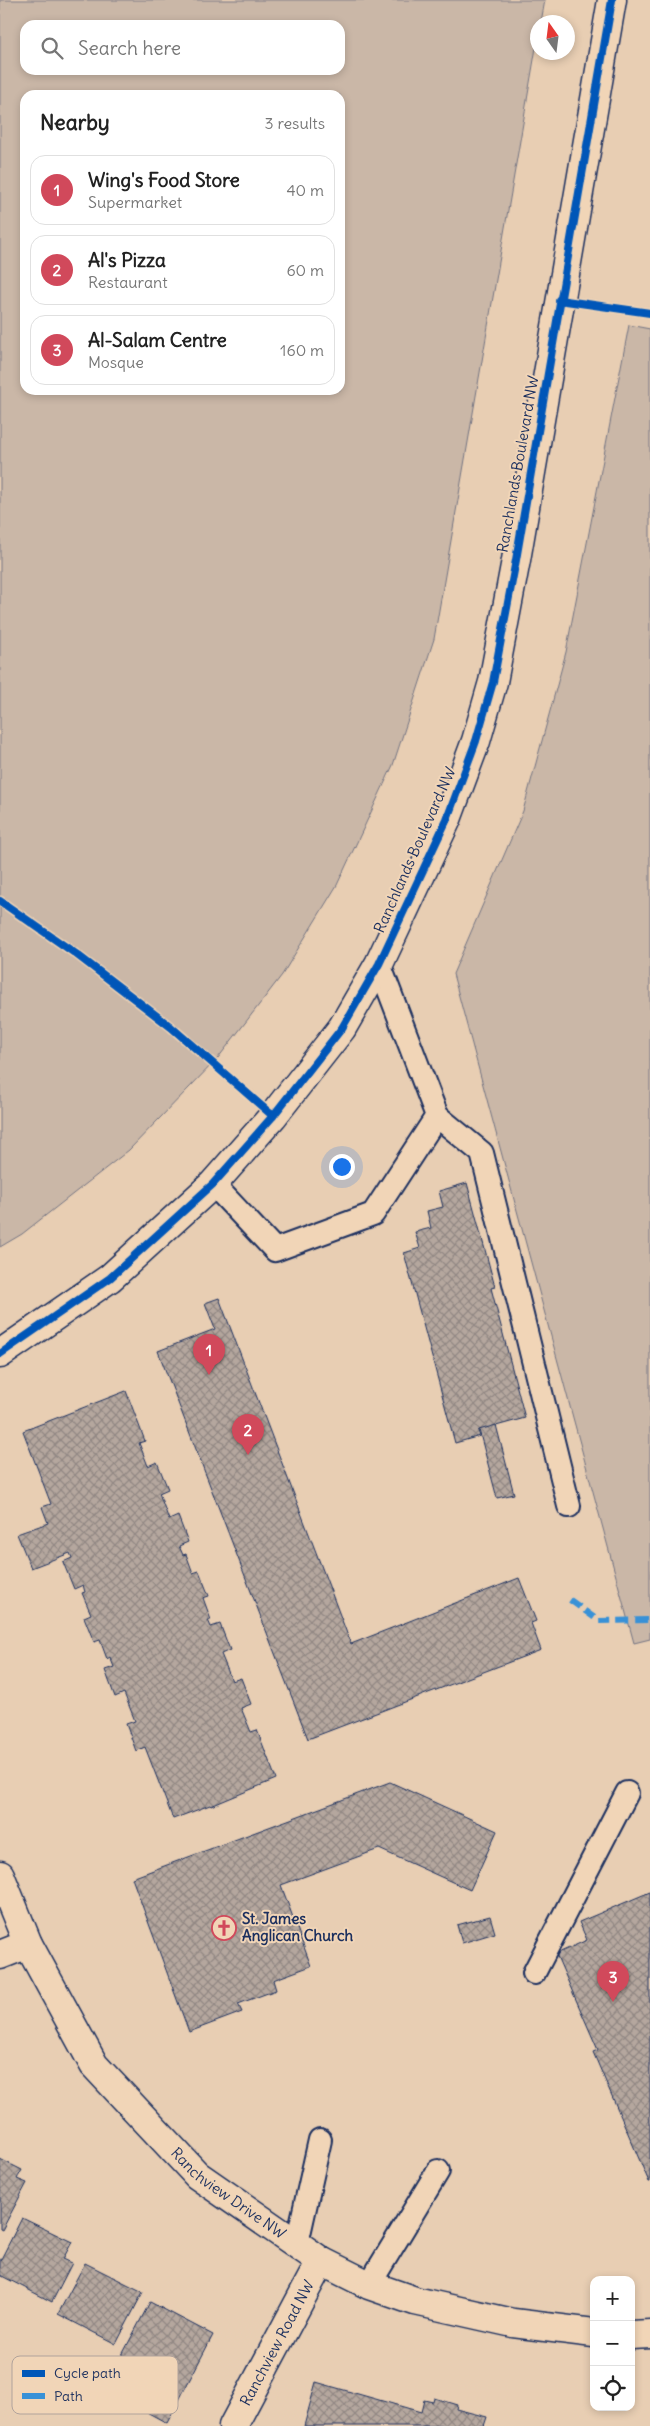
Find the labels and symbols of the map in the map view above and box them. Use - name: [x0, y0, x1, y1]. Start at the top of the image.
- north arrow: [530, 15, 575, 60]
- street label: Ranchlands Boulevard NW: [493, 374, 543, 554]
- street label: Ranchlands Boulevard NW: [369, 764, 460, 936]
- your location: [329, 1154, 355, 1180]
- pin: 1: [193, 1334, 225, 1375]
- pin: 2: [232, 1414, 264, 1455]
- place label: St. James Anglican Church: [242, 1909, 354, 1946]
- church icon: St. James Anglican Church: [211, 1915, 237, 1941]
- pin: 3: [597, 1961, 629, 2002]
- street label: Ranchview Drive NW: [167, 2143, 290, 2243]
- street label: Ranchview Road NW: [236, 2276, 318, 2409]
- legend: [12, 2356, 178, 2414]
- text: Cycle path: [54, 2364, 121, 2382]
- text: Path: [54, 2387, 83, 2405]

